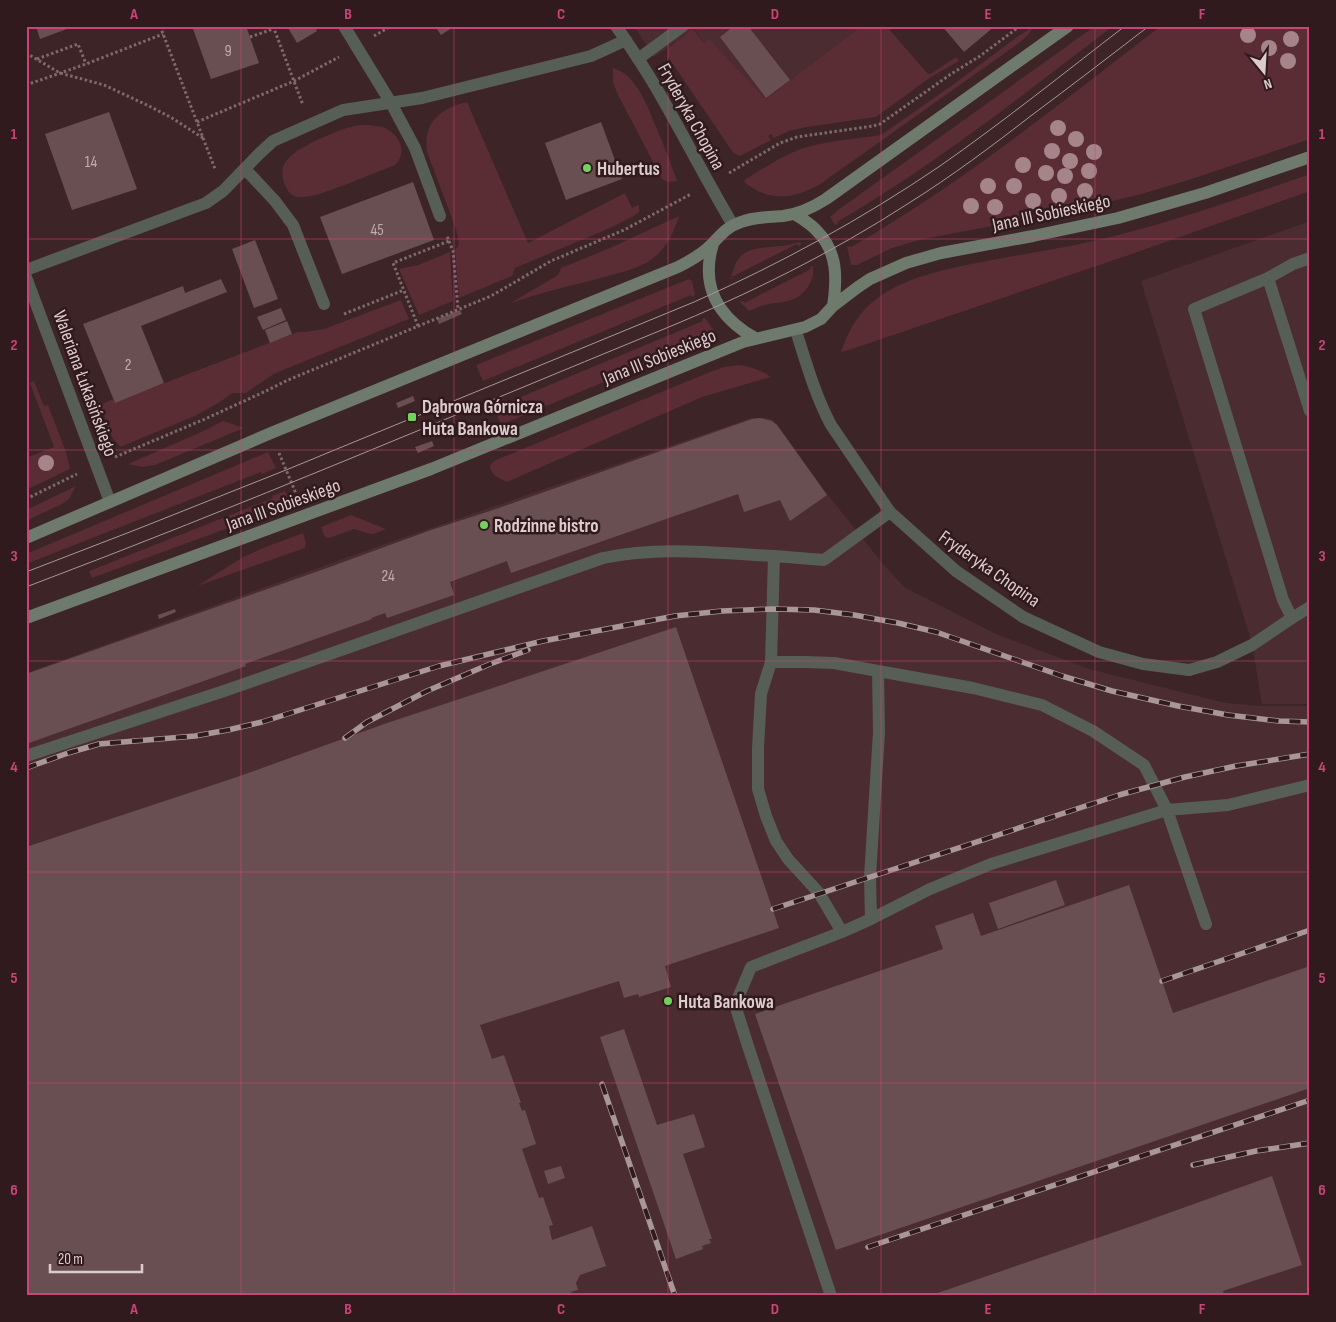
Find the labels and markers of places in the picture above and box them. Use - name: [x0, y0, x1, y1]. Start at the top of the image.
- place label: Hubertus: [597, 158, 660, 181]
- marker: Hubertus: [581, 162, 593, 174]
- place label: Dąbrowa Górnicza Huta Bankowa: [422, 396, 543, 441]
- marker: Dąbrowa Górnicza Huta Bankowa: [406, 411, 418, 423]
- place label: Rodzinne bistro: [494, 515, 598, 538]
- marker: Rodzinne bistro: [478, 519, 490, 531]
- place label: Huta Bankowa: [678, 991, 774, 1014]
- marker: Huta Bankowa: [662, 995, 674, 1007]

